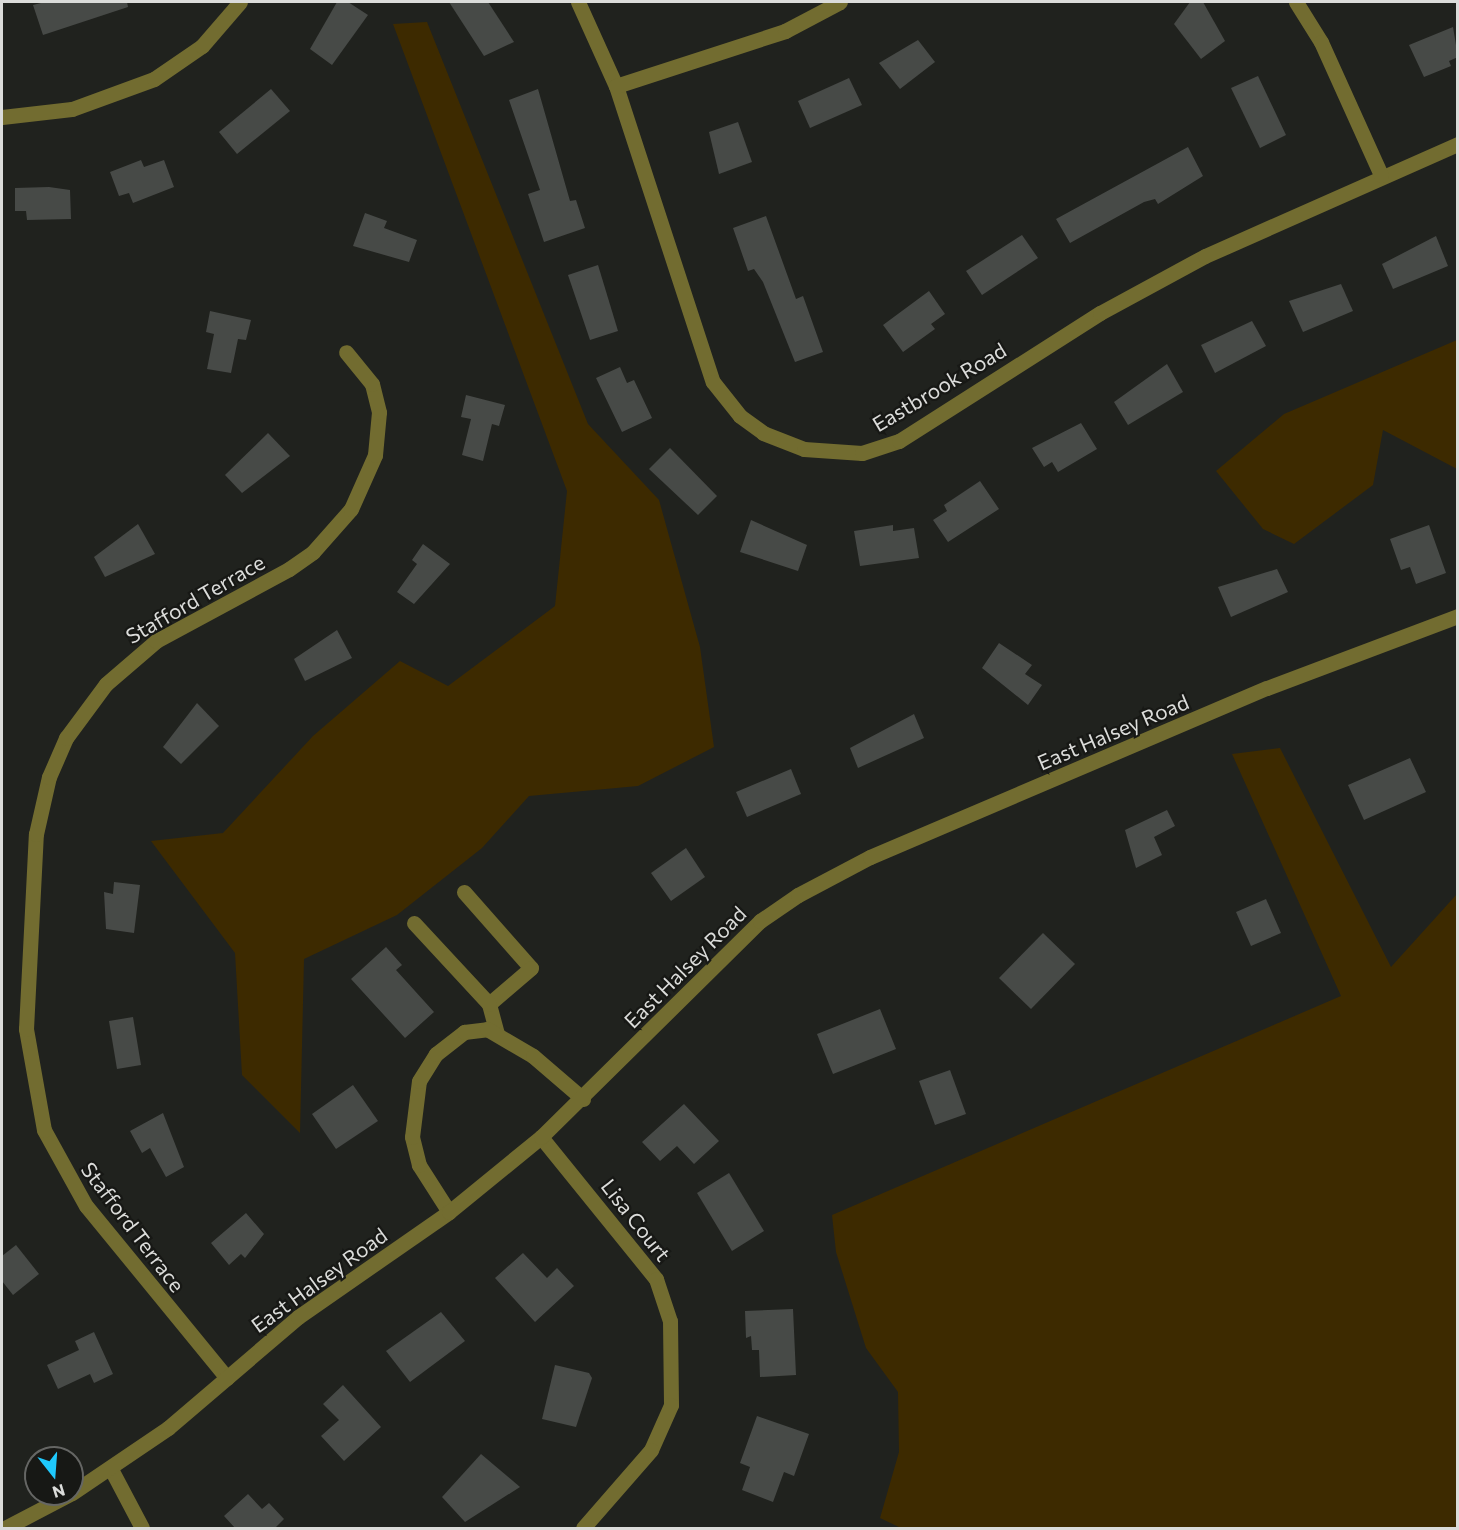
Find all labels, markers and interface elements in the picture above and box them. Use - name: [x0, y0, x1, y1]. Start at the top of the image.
- street label: Eastbrook Road: [868, 337, 1010, 437]
- street label: Stafford Terrace: [121, 549, 269, 649]
- street label: East Halsey Road: [1034, 689, 1192, 775]
- street label: East Halsey Road: [619, 901, 751, 1033]
- street label: Stafford Terrace: [76, 1157, 190, 1297]
- street label: Lisa Court: [596, 1174, 676, 1266]
- street label: East Halsey Road: [246, 1222, 392, 1338]
- north arrow: [24, 1446, 84, 1506]
- text: N: [50, 1481, 67, 1503]

